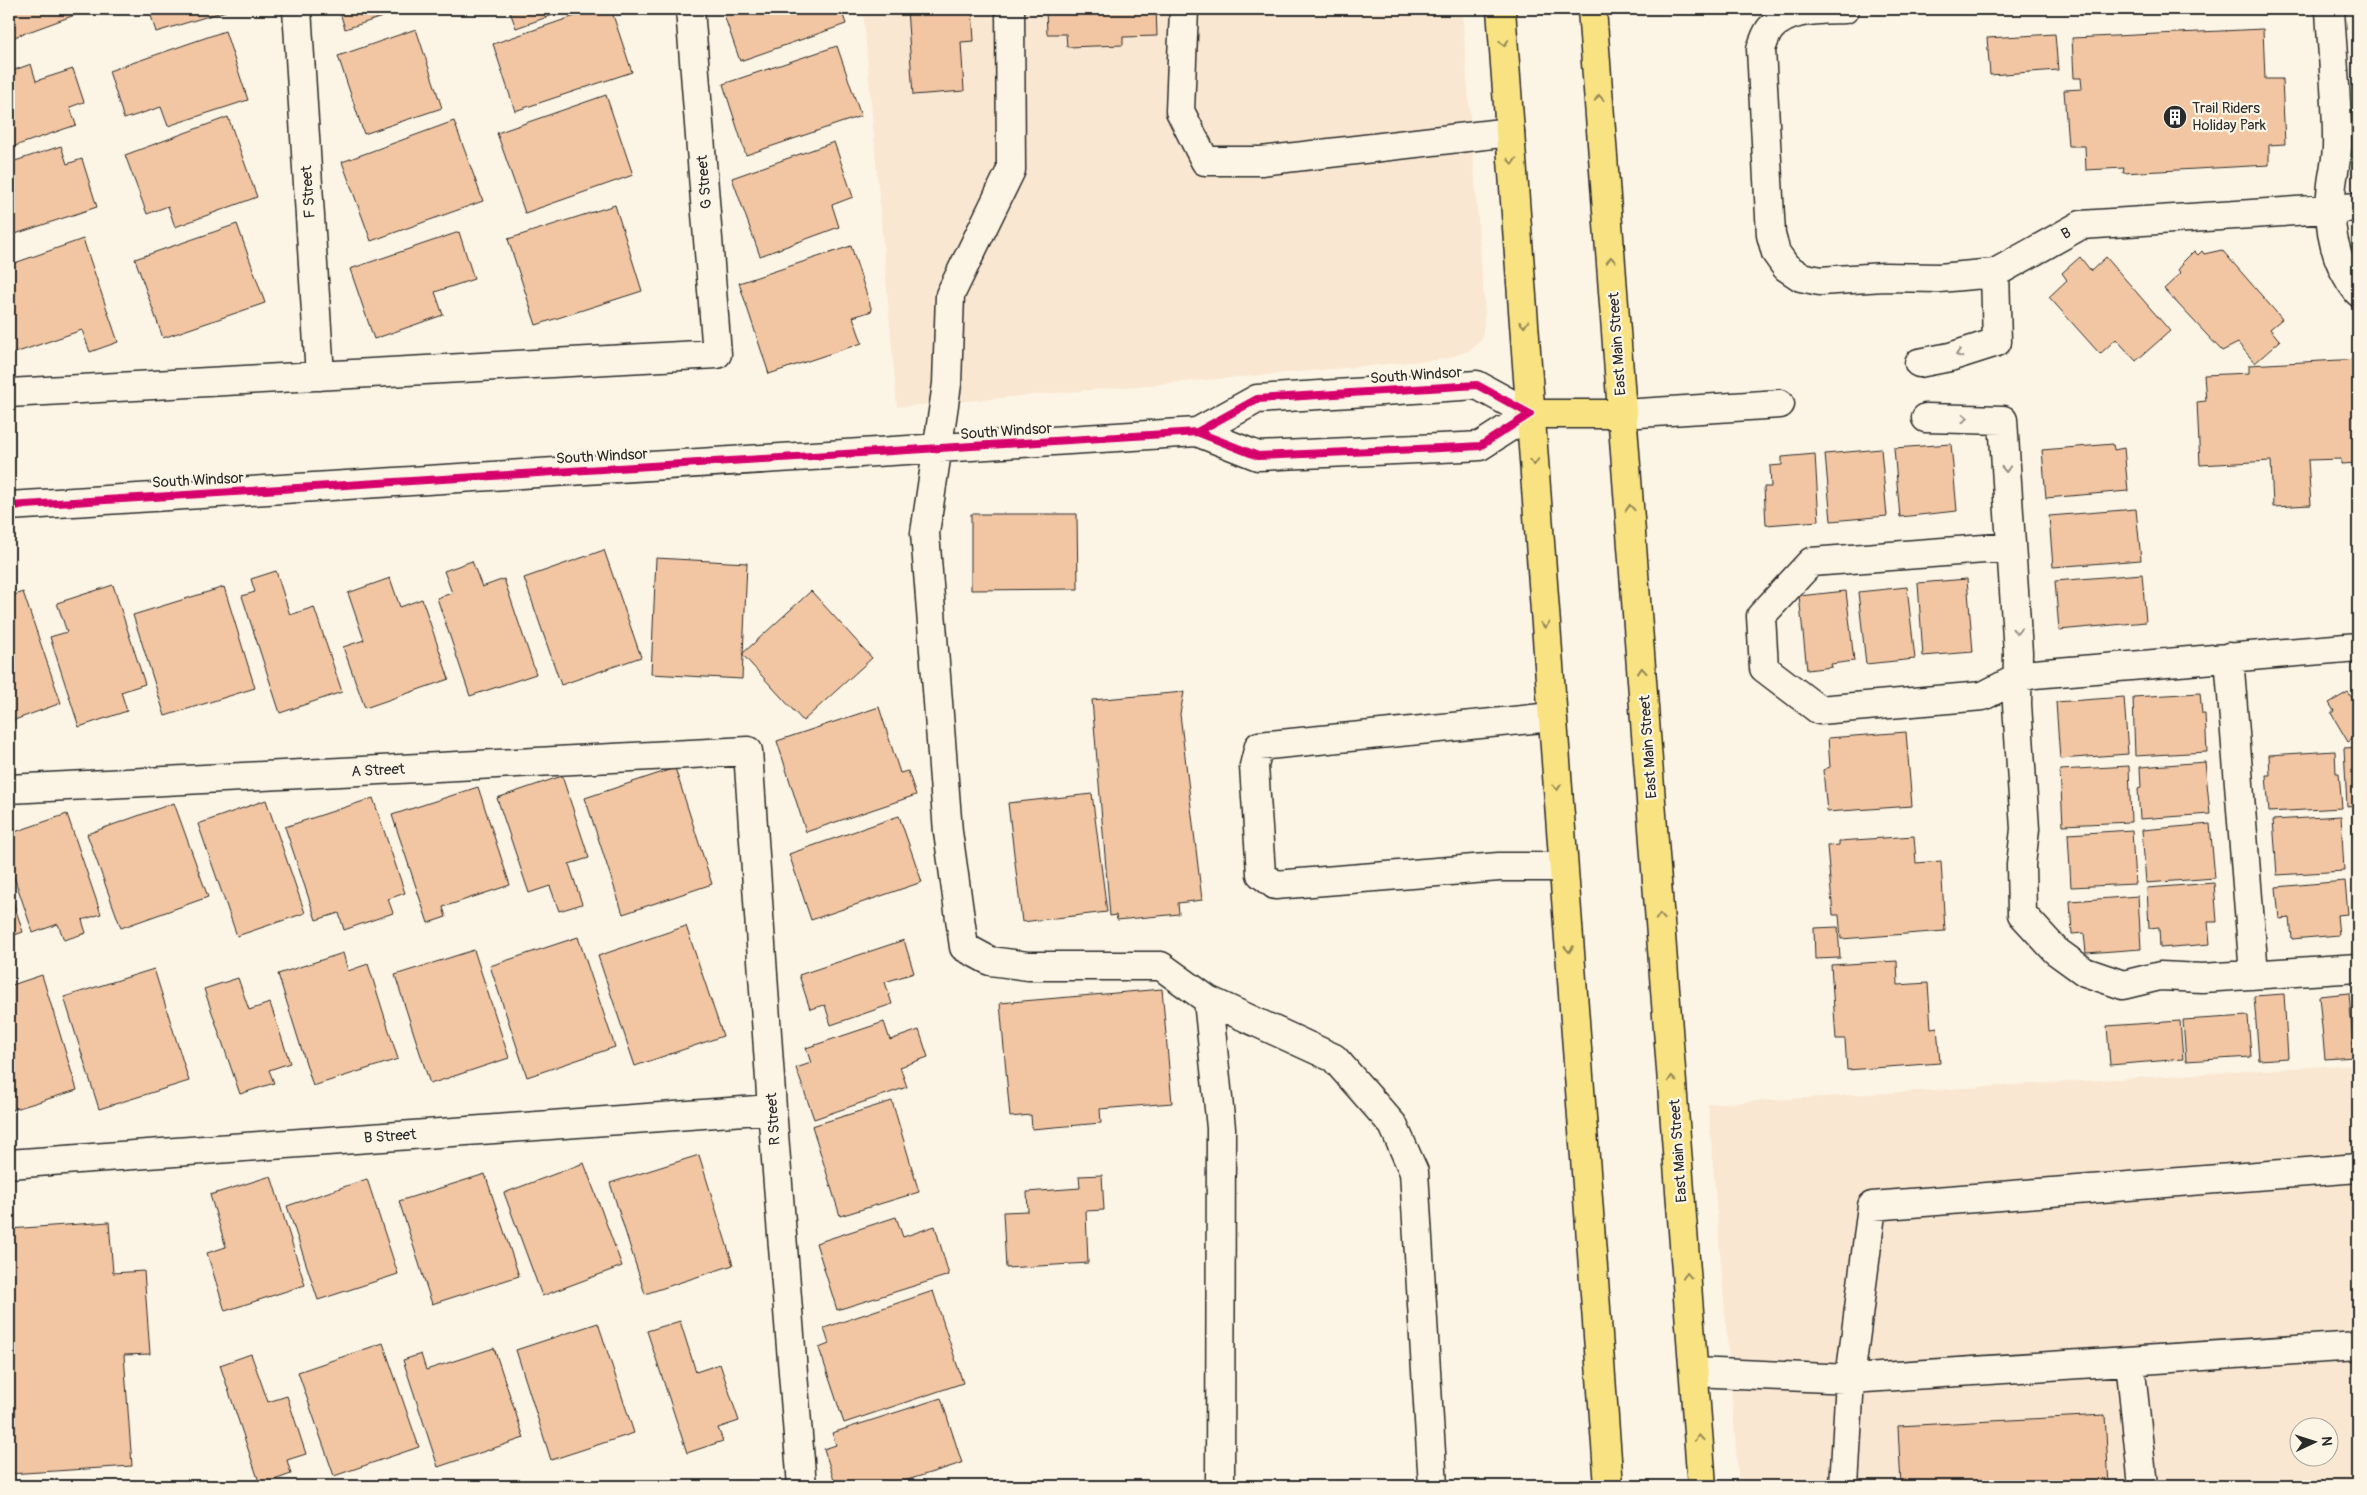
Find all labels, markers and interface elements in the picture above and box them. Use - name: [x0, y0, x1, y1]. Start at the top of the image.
- one-way arrow: [1498, 40, 1509, 48]
- one-way arrow: [1593, 94, 1604, 102]
- place label: Trail Riders Holiday Park: [2192, 99, 2267, 135]
- building icon: Trail Riders Holiday Park: [2162, 104, 2188, 130]
- street label: G Street: [693, 153, 716, 210]
- one-way arrow: [1506, 158, 1517, 166]
- street label: F Street: [297, 164, 320, 219]
- street label: B: [2058, 223, 2074, 244]
- one-way arrow: [1606, 256, 1617, 264]
- street label: East Main Street: [1604, 291, 1631, 396]
- one-way arrow: [1518, 320, 1529, 328]
- one-way arrow: [1955, 349, 1963, 359]
- street label: South Windsor: [1369, 363, 1463, 388]
- one-way arrow: [1961, 413, 1969, 423]
- street label: South Windsor: [959, 419, 1053, 444]
- street label: South Windsor: [556, 445, 649, 468]
- one-way arrow: [1528, 459, 1539, 467]
- one-way arrow: [2001, 465, 2012, 473]
- street label: South Windsor: [152, 469, 245, 492]
- one-way arrow: [1624, 504, 1635, 512]
- one-way arrow: [1539, 621, 1550, 629]
- one-way arrow: [2012, 627, 2023, 635]
- one-way arrow: [1637, 666, 1648, 674]
- street label: East Main Street: [1635, 694, 1662, 799]
- street label: A Street: [351, 760, 406, 781]
- one-way arrow: [1551, 783, 1562, 791]
- one-way arrow: [1655, 912, 1666, 920]
- one-way arrow: [1563, 945, 1574, 953]
- one-way arrow: [1667, 1074, 1678, 1082]
- street label: R Street: [762, 1091, 785, 1146]
- street label: East Main Street: [1665, 1098, 1692, 1203]
- street label: B Street: [363, 1125, 418, 1148]
- one-way arrow: [1681, 1271, 1692, 1279]
- north arrow: [2290, 1418, 2340, 1468]
- one-way arrow: [1693, 1433, 1704, 1441]
- text: N: [2318, 1436, 2335, 1446]

